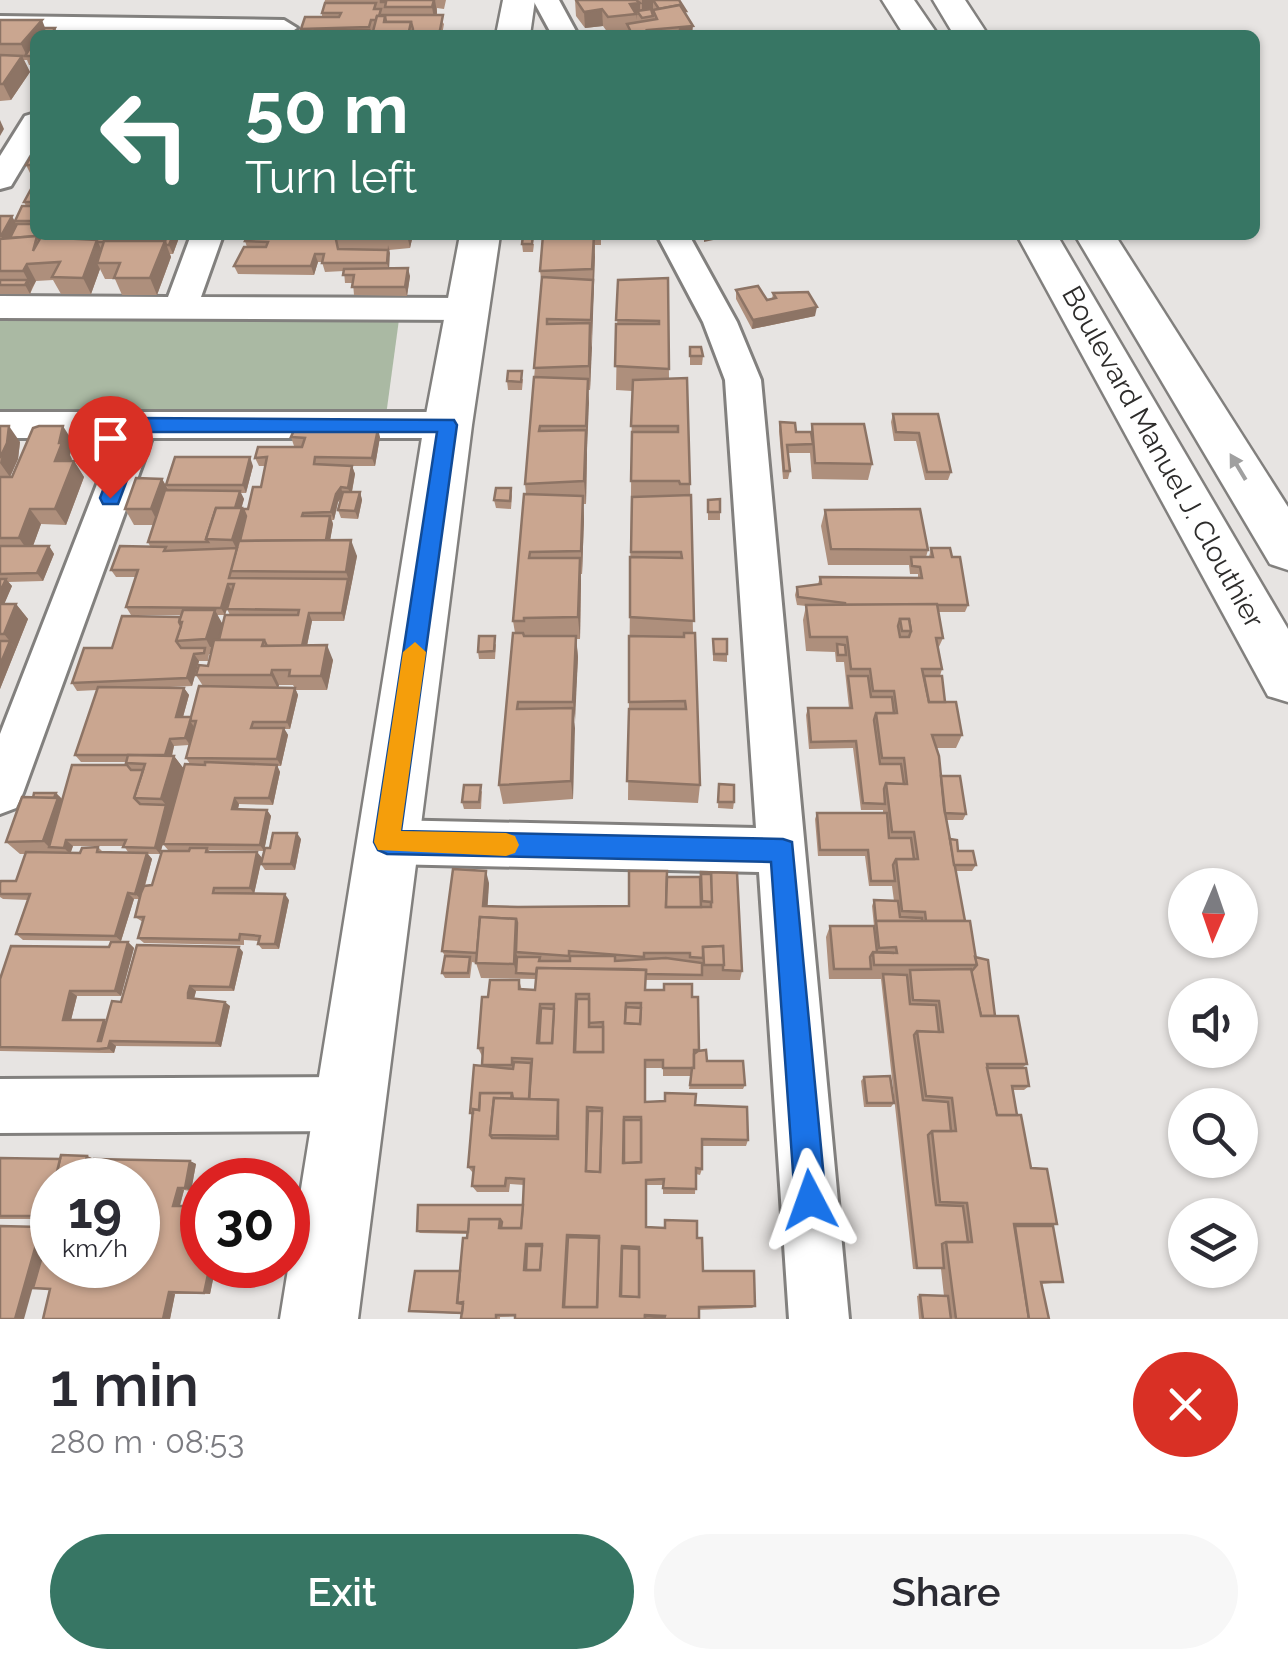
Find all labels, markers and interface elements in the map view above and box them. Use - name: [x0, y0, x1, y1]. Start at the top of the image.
- text: 50 m: [245, 67, 409, 149]
- icon: left: [80, 70, 210, 200]
- text: Turn left: [245, 151, 417, 204]
- street label: Boulevard Manuel J. Clouthier: [1055, 280, 1271, 634]
- pin: [68, 396, 153, 499]
- icon: arrive: [83, 411, 138, 466]
- one-way arrow: [1230, 453, 1247, 481]
- north arrow: [1168, 868, 1258, 958]
- map controls: [1168, 868, 1258, 1288]
- button: sound: [1168, 978, 1258, 1068]
- button: search: [1168, 1088, 1258, 1178]
- position arrow: [758, 1148, 862, 1252]
- speed limit sign: 30: [180, 1158, 310, 1288]
- text: 19: [68, 1181, 122, 1240]
- button: layers: [1168, 1198, 1258, 1288]
- text: km/h: [62, 1233, 128, 1263]
- text: 1 min: [50, 1350, 199, 1420]
- button: close: [1133, 1352, 1238, 1457]
- text: 280 m · 08:53: [50, 1423, 244, 1460]
- button: Exit: [50, 1534, 634, 1649]
- button: Share: [654, 1534, 1238, 1649]

